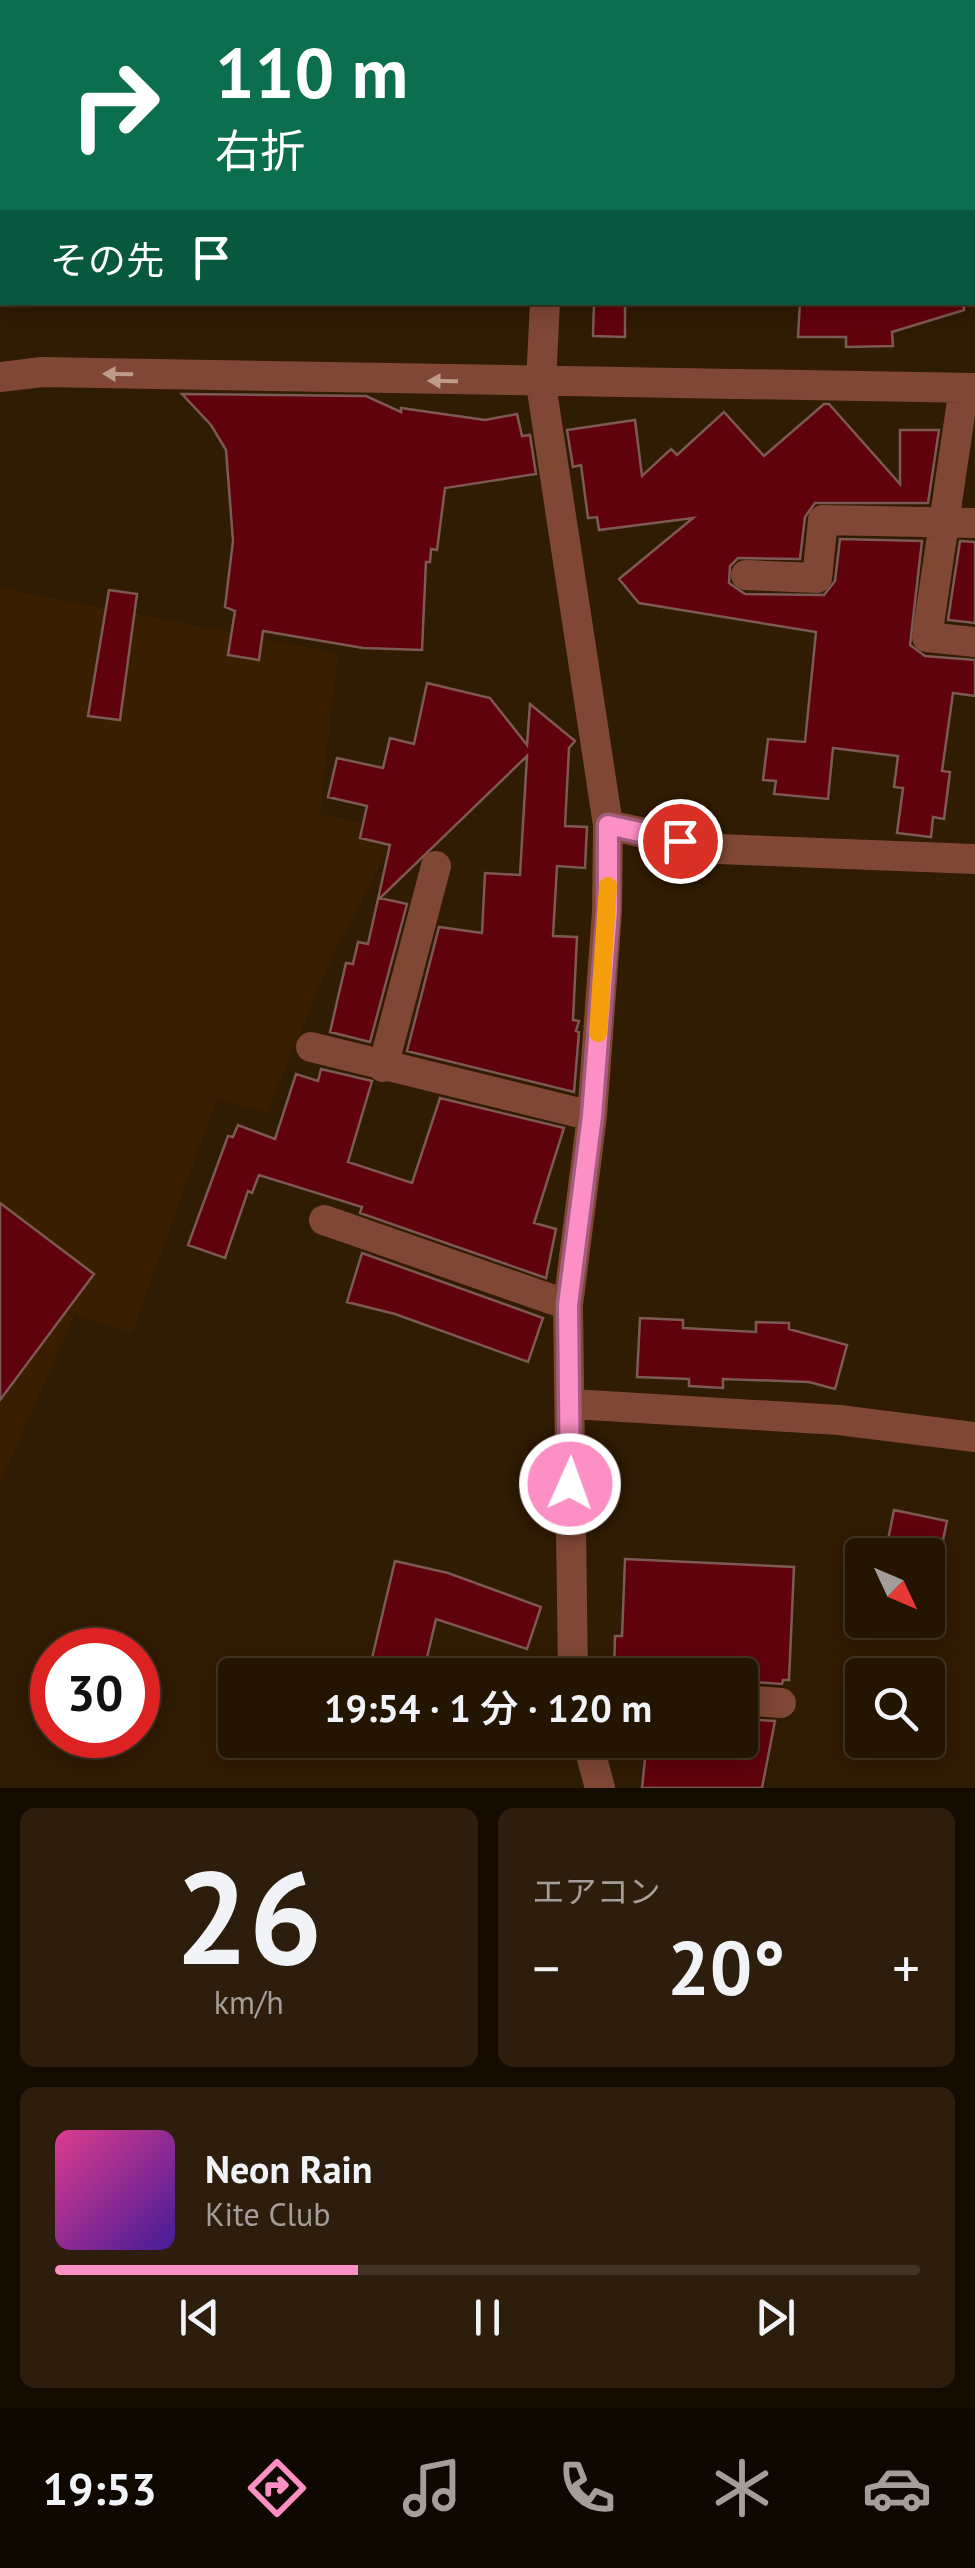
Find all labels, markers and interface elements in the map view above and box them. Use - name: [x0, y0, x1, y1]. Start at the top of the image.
- text: 110 m: [215, 27, 408, 117]
- icon: right: [50, 40, 180, 170]
- text: 右折: [215, 121, 305, 179]
- icon: arrive: [184, 230, 239, 285]
- text: その先: [50, 235, 164, 284]
- one-way arrow: [102, 365, 134, 381]
- one-way arrow: [427, 373, 459, 389]
- pin: [638, 799, 723, 884]
- icon: arrive: [653, 814, 708, 869]
- position arrow: [518, 1432, 622, 1536]
- north arrow: [845, 1538, 945, 1638]
- map controls: [845, 1538, 945, 1758]
- speed limit sign: 30: [30, 1628, 160, 1758]
- button: search: [845, 1658, 945, 1758]
- text: 19:54 · 1 分 · 120 m: [324, 1683, 652, 1732]
- text: 26: [175, 1832, 322, 2000]
- text: エアコン: [533, 1870, 661, 1912]
- text: 20°: [667, 1919, 785, 2016]
- text: −: [533, 1932, 560, 2003]
- text: +: [892, 1932, 920, 2003]
- text: km/h: [214, 1981, 284, 2023]
- text: Neon Rain: [205, 2144, 372, 2193]
- text: Kite Club: [205, 2193, 331, 2235]
- icon: previous: [172, 2290, 227, 2345]
- icon: pause: [460, 2290, 515, 2345]
- icon: next: [748, 2290, 803, 2345]
- icon: directions: [242, 2453, 312, 2523]
- icon: music: [397, 2453, 467, 2523]
- icon: phone: [552, 2453, 622, 2523]
- icon: climate: [707, 2453, 777, 2523]
- icon: car: [862, 2453, 932, 2523]
- text: 19:53: [43, 2459, 157, 2517]

